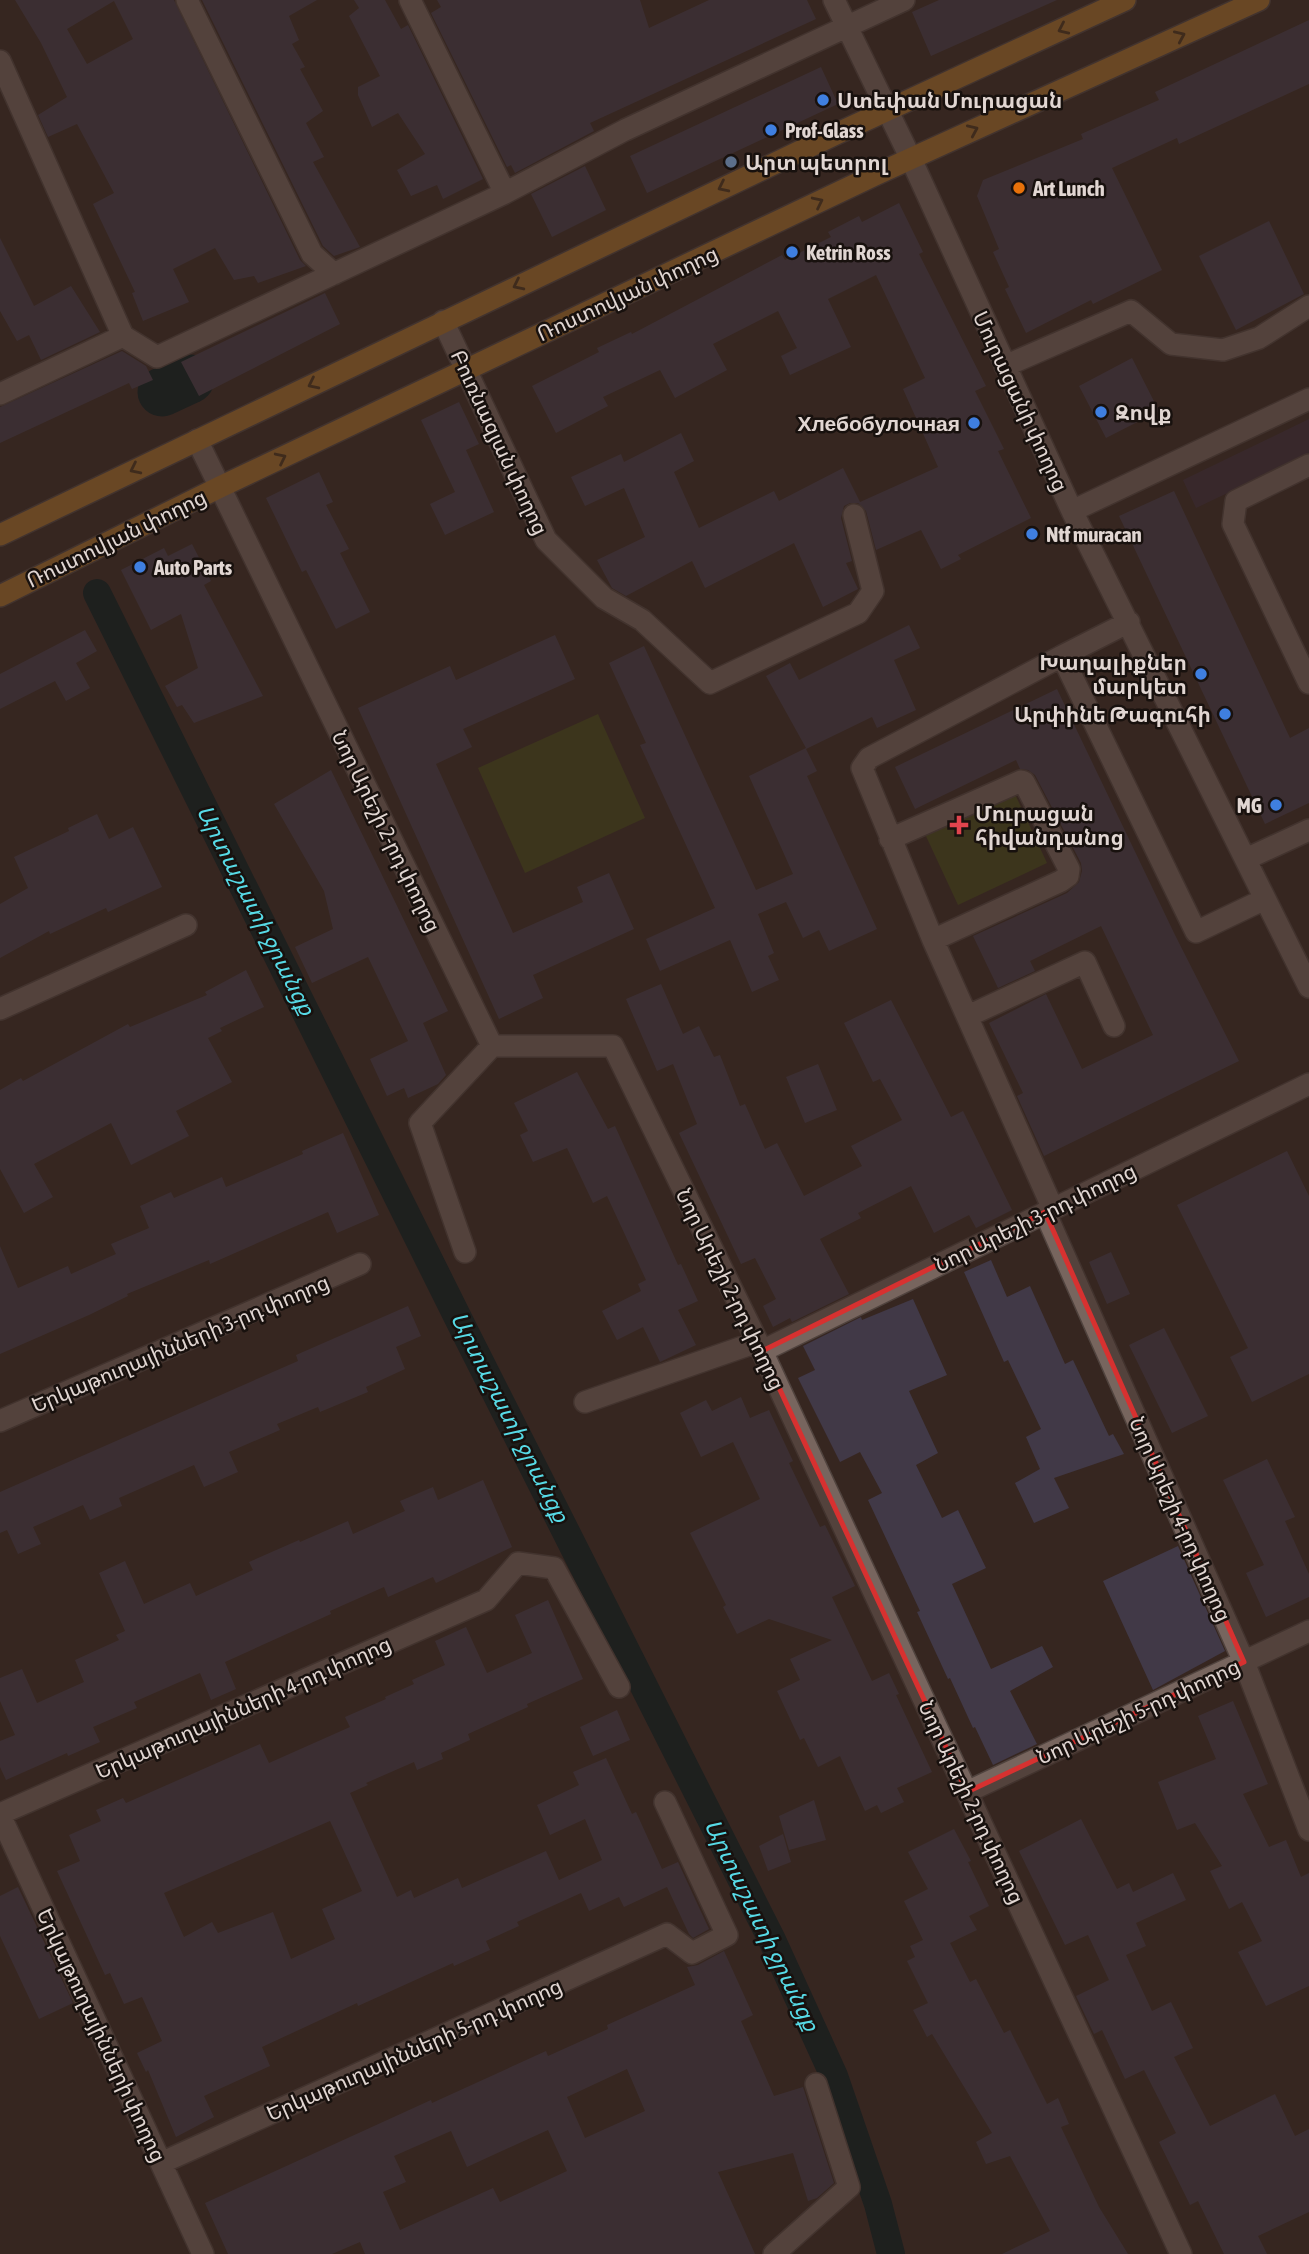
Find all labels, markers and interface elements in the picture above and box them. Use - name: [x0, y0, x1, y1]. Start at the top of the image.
- one-way arrow: [1058, 20, 1070, 34]
- one-way arrow: [1173, 30, 1185, 44]
- place label: Ստեփան Մուրացան: [837, 88, 1062, 113]
- marker: Ստեփան Մուրացան: [815, 92, 831, 108]
- place label: Prof-Glass: [785, 118, 864, 142]
- marker: Prof-Glass: [763, 122, 779, 138]
- one-way arrow: [965, 125, 978, 139]
- place label: Արտ պետրոլ: [745, 150, 889, 175]
- marker: Արտ պետրոլ: [723, 154, 739, 170]
- place label: Art Lunch: [1032, 176, 1105, 200]
- one-way arrow: [718, 179, 731, 193]
- marker: Art Lunch: [1011, 180, 1027, 196]
- one-way arrow: [811, 196, 824, 210]
- place label: Ketrin Ross: [806, 240, 891, 264]
- street label: Ռոստովյան փողոց: [533, 241, 722, 346]
- marker: Ketrin Ross: [784, 244, 800, 260]
- one-way arrow: [513, 277, 525, 291]
- street label: Մուրացանի փողոց: [968, 307, 1073, 495]
- street label: Բուռնազյան փողոց: [446, 346, 553, 539]
- one-way arrow: [308, 375, 320, 389]
- place label: Զովք: [1115, 400, 1171, 425]
- marker: Զովք: [1093, 404, 1109, 420]
- place label: Хлебобулочная: [797, 411, 960, 435]
- marker: Хлебобулочная: [966, 415, 982, 431]
- one-way arrow: [274, 452, 286, 466]
- one-way arrow: [130, 461, 142, 475]
- street label: Ռոստովյան փողոց: [22, 484, 210, 593]
- place label: Ntf muracan: [1046, 522, 1142, 546]
- marker: Ntf muracan: [1024, 526, 1040, 542]
- place label: Auto Parts: [153, 555, 233, 579]
- marker: Auto Parts: [132, 559, 148, 575]
- place label: Խաղալիքներ մարկետ: [1039, 650, 1187, 699]
- marker: Խաղալիքներ մարկետ: [1193, 666, 1209, 682]
- place label: Արփինե Թագուհի: [1014, 702, 1211, 727]
- marker: Արփինե Թագուհի: [1217, 706, 1233, 722]
- street label: Նոր Արեշի 2-րդ փողոց: [327, 726, 446, 936]
- place label: MG: [1237, 793, 1262, 817]
- marker: MG: [1268, 797, 1284, 813]
- water label: Արտաշատի ջրանցք: [191, 801, 321, 1021]
- place label: Մուրացան հիվանդանոց: [975, 801, 1124, 850]
- marker: Մուրացան հիվանդանոց: [949, 815, 969, 835]
- street label: Նոր Արեշի 3-րդ փողոց: [930, 1158, 1140, 1277]
- street label: Նոր Արեշի 2-րդ փողոց: [671, 1184, 790, 1394]
- street label: Երկաթուղայինների 3-րդ փողոց: [28, 1269, 333, 1418]
- water label: Արտաշատի ջրանցք: [445, 1308, 575, 1528]
- street label: Նոր Արեշի 4-րդ փողոց: [1124, 1413, 1237, 1625]
- street label: Երկաթուղայինների 4-րդ փողոց: [92, 1631, 395, 1784]
- street label: Նոր Արեշի 5-րդ փողոց: [1033, 1653, 1244, 1769]
- street label: Նոր Արեշի 2-րդ փողոց: [914, 1697, 1030, 1908]
- water label: Արտաշատի ջրանցք: [698, 1815, 825, 2037]
- street label: Երկաթուղայինների փողոց: [32, 1904, 171, 2166]
- street label: Երկաթուղայինների 5-րդ փողոց: [263, 1973, 566, 2126]

